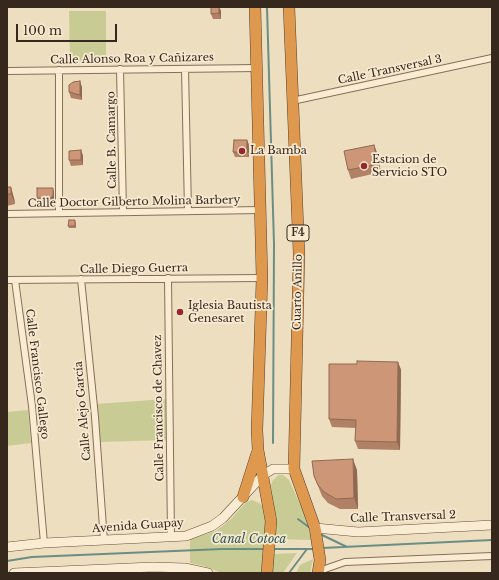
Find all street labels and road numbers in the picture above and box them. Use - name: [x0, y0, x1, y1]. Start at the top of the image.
- street label: Calle Alonso Roa y Cañizares: [50, 51, 214, 67]
- street label: Calle Transversal 3: [337, 53, 443, 87]
- street label: Calle B. Camargo: [105, 91, 119, 189]
- street label: Calle Doctor Gilberto Molina Barbery: [27, 194, 241, 210]
- road number: F4: [287, 225, 309, 241]
- street label: Cuarto Anillo: [291, 254, 305, 330]
- street label: Calle Diego Guerra: [80, 261, 188, 277]
- street label: Calle Francisco Gallego: [22, 308, 52, 440]
- street label: Calle Francisco de Chavez: [151, 335, 167, 481]
- street label: Calle Alejo García: [72, 361, 94, 461]
- street label: Calle Transversal 2: [350, 509, 456, 525]
- street label: Avenida Guapay: [92, 516, 184, 536]

